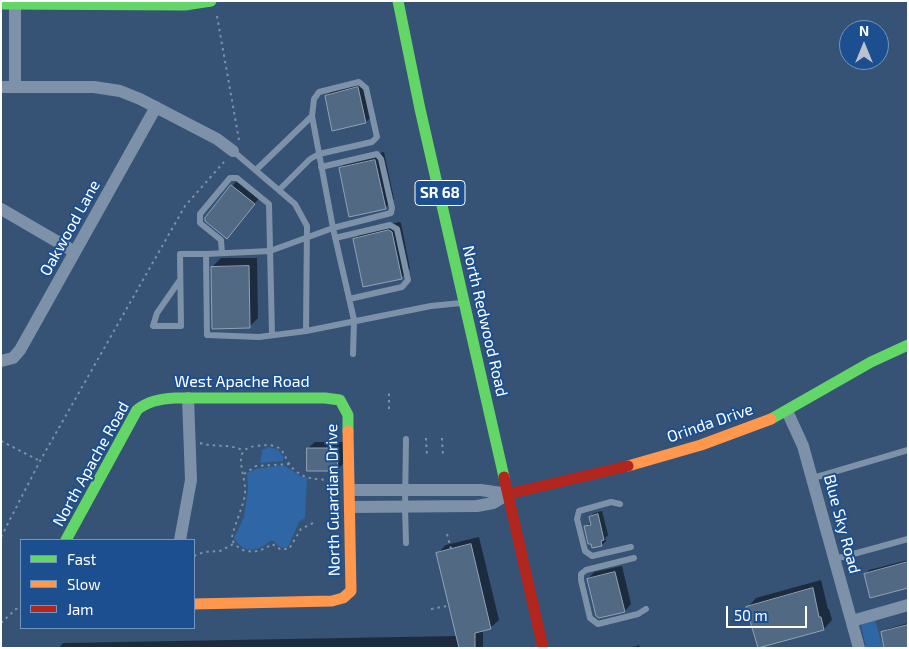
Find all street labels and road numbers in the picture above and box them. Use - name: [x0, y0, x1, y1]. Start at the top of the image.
- street label: Oakwood Lane: [36, 177, 104, 279]
- road number: SR 68: [415, 180, 465, 206]
- street label: North Redwood Road: [458, 244, 512, 398]
- street label: West Apache Road: [174, 372, 310, 392]
- street label: North Apache Road: [49, 398, 133, 530]
- street label: Orinda Drive: [664, 399, 756, 447]
- street label: North Guardian Drive: [322, 423, 344, 577]
- street label: Blue Sky Road: [820, 472, 864, 576]

